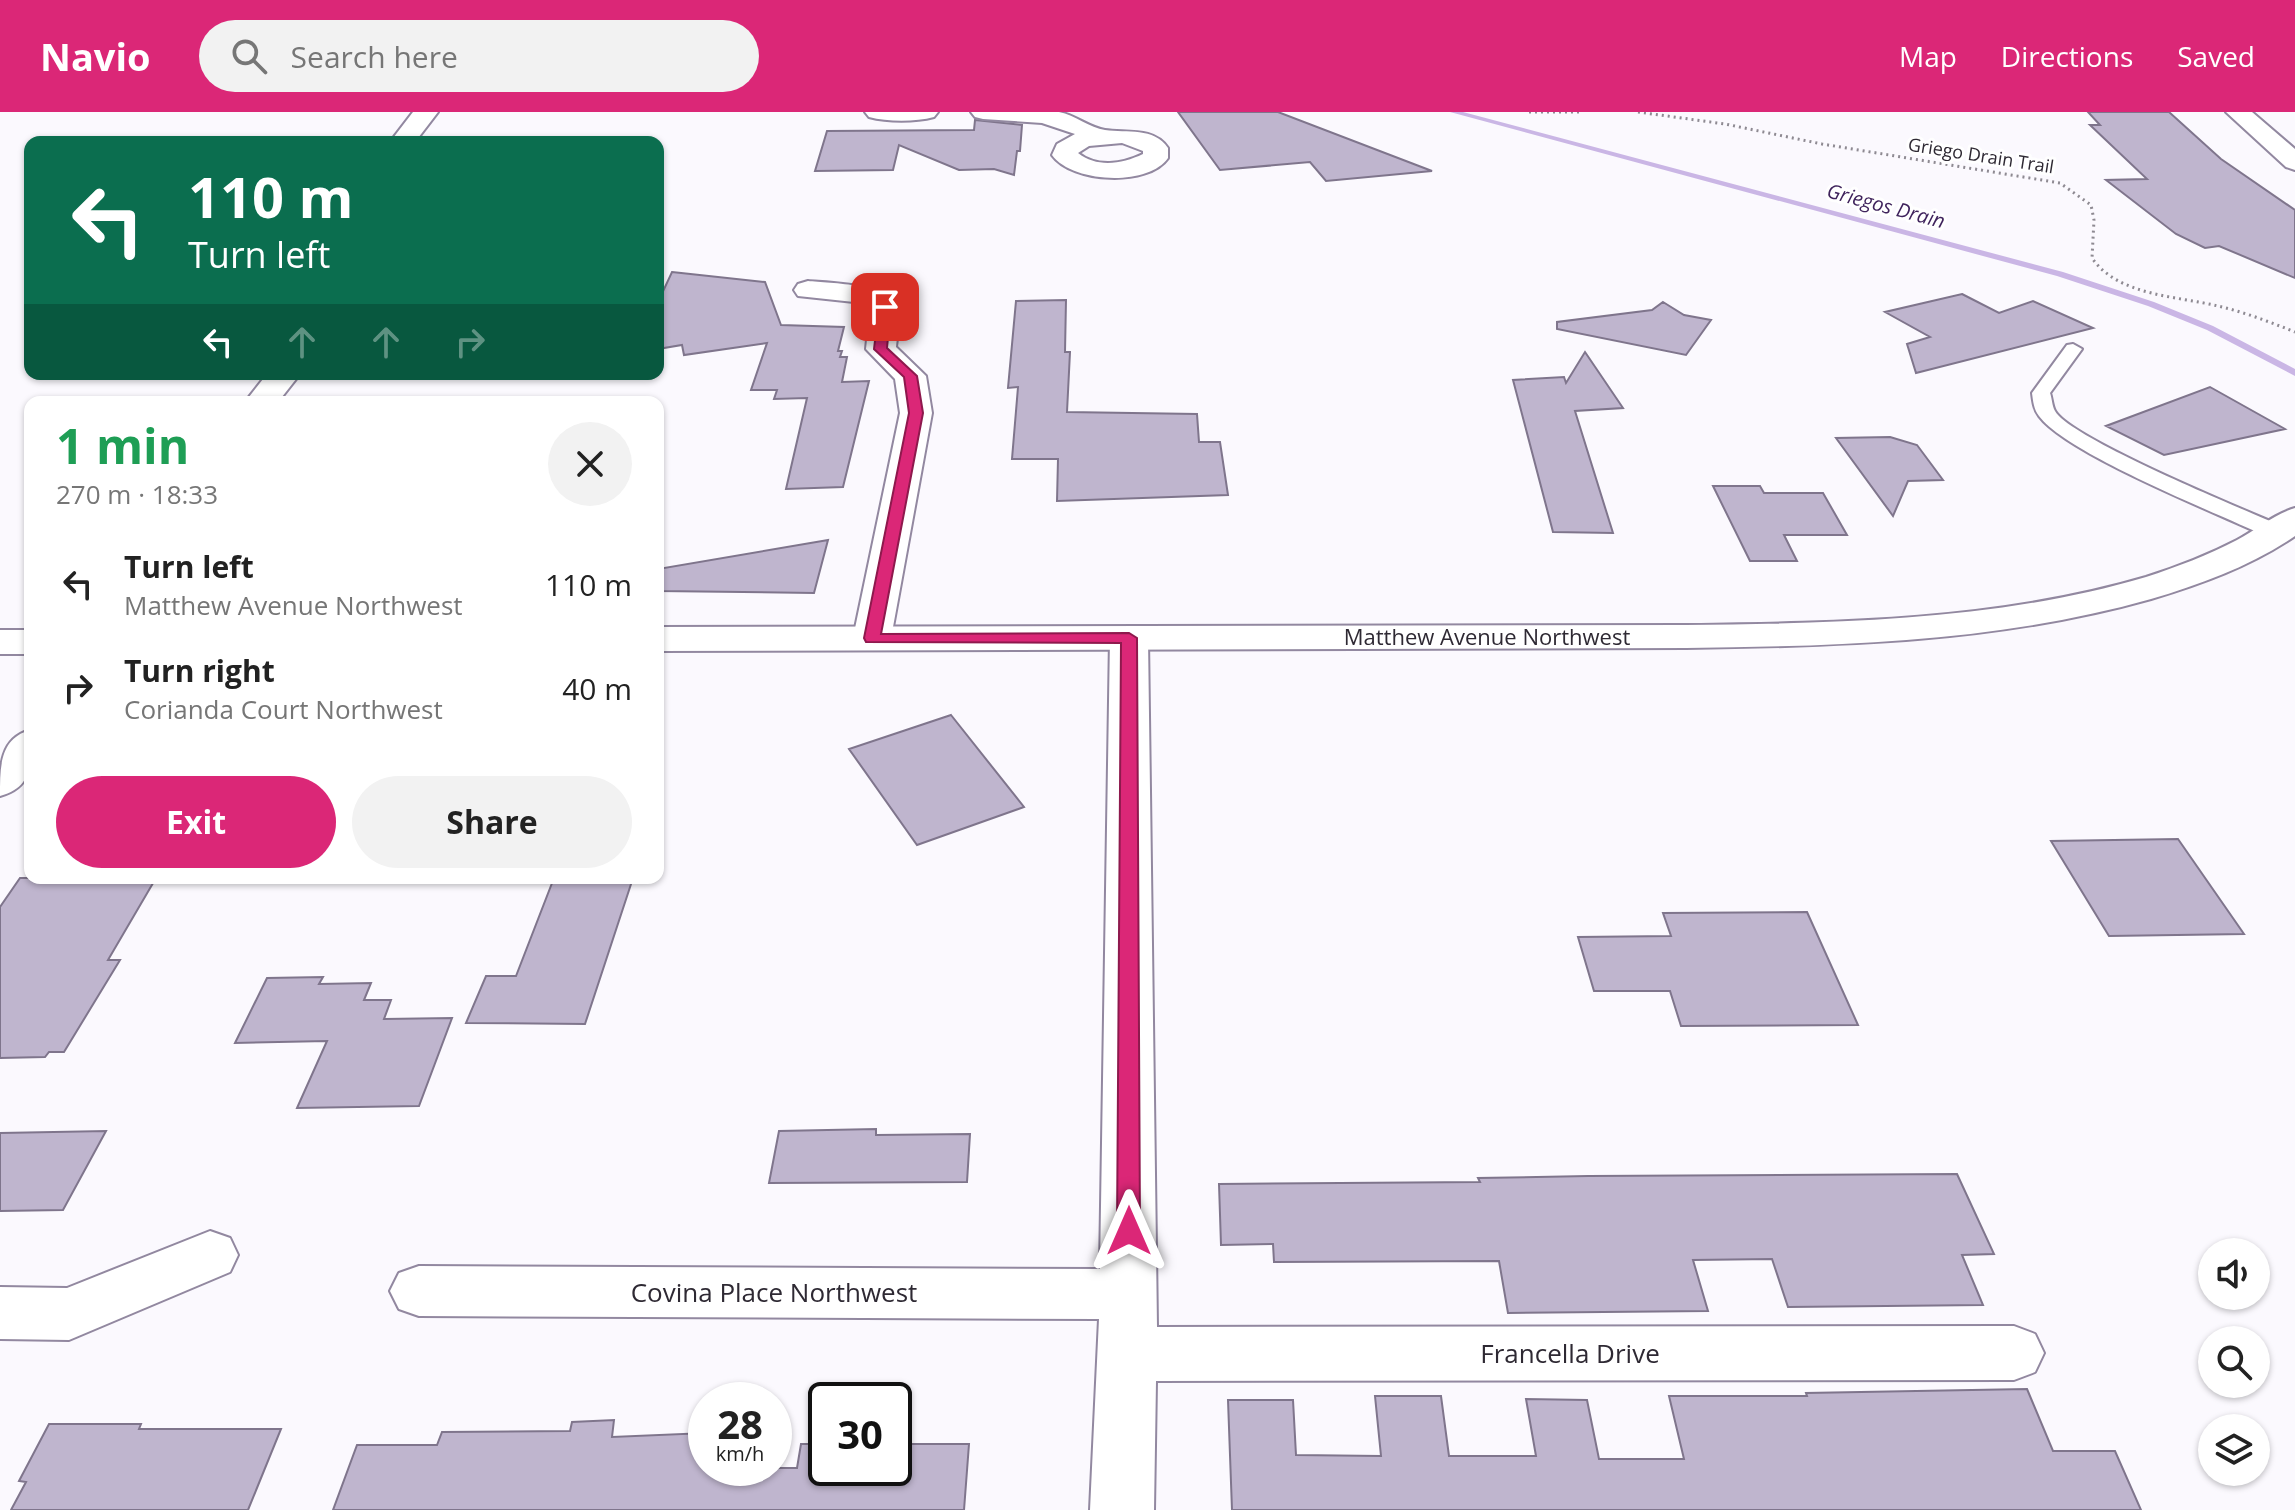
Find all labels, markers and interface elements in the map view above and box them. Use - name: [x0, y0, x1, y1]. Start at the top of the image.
- search box: [199, 20, 759, 92]
- text: Navio: [40, 30, 151, 82]
- icon: search: [227, 34, 271, 78]
- text: Search here: [291, 36, 458, 77]
- text: Map: [1899, 37, 1957, 75]
- text: Directions: [2001, 37, 2133, 75]
- text: Saved: [2177, 37, 2255, 75]
- street label: Griego Drain Trail: [1906, 132, 2056, 178]
- text: 110 m: [188, 158, 354, 234]
- icon: left: [56, 168, 160, 272]
- water label: Griegos Drain: [1824, 177, 1948, 234]
- text: Turn left: [188, 230, 330, 279]
- pin: [851, 273, 919, 341]
- icon: arrive: [863, 285, 907, 329]
- icon: left: [196, 320, 240, 364]
- icon: ahead: [280, 320, 324, 364]
- icon: ahead: [364, 320, 408, 364]
- icon: right: [448, 320, 492, 364]
- text: 1 min: [56, 413, 189, 478]
- button: close: [548, 422, 632, 506]
- text: 270 m · 18:33: [56, 476, 218, 512]
- text: Turn left: [124, 546, 254, 587]
- icon: left: [56, 562, 100, 606]
- text: 110 m: [545, 564, 632, 605]
- text: Matthew Avenue Northwest: [124, 587, 463, 623]
- street label: Matthew Avenue Northwest: [1344, 621, 1630, 651]
- text: Turn right: [124, 650, 275, 691]
- icon: right: [56, 666, 100, 710]
- text: 40 m: [562, 668, 632, 709]
- text: Corianda Court Northwest: [124, 691, 443, 727]
- button: Exit: [56, 776, 336, 868]
- button: Share: [352, 776, 632, 868]
- position arrow: [1087, 1189, 1171, 1273]
- map controls: [2198, 1238, 2270, 1486]
- button: sound: [2198, 1238, 2270, 1310]
- street label: Covina Place Northwest: [631, 1274, 917, 1310]
- button: search: [2198, 1326, 2270, 1398]
- street label: Francella Drive: [1480, 1335, 1660, 1371]
- speed limit sign: 30: [808, 1382, 912, 1486]
- text: 28: [717, 1396, 763, 1451]
- button: layers: [2198, 1414, 2270, 1486]
- text: km/h: [716, 1440, 764, 1467]

